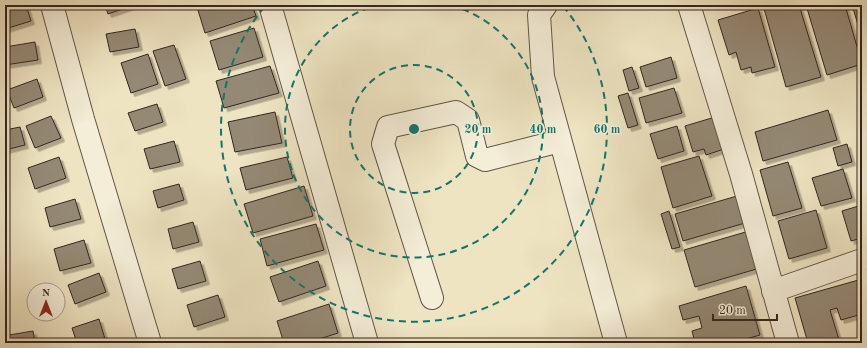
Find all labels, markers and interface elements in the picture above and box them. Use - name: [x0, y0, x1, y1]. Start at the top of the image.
- centre of rings: [407, 122, 421, 136]
- text: 20 m: [465, 124, 492, 136]
- text: 40 m: [530, 124, 557, 136]
- text: 60 m: [594, 124, 621, 136]
- north arrow: [26, 282, 66, 322]
- text: N: [42, 288, 51, 299]
- scale bar: [713, 296, 777, 322]
- text: 20 m: [719, 305, 746, 317]

